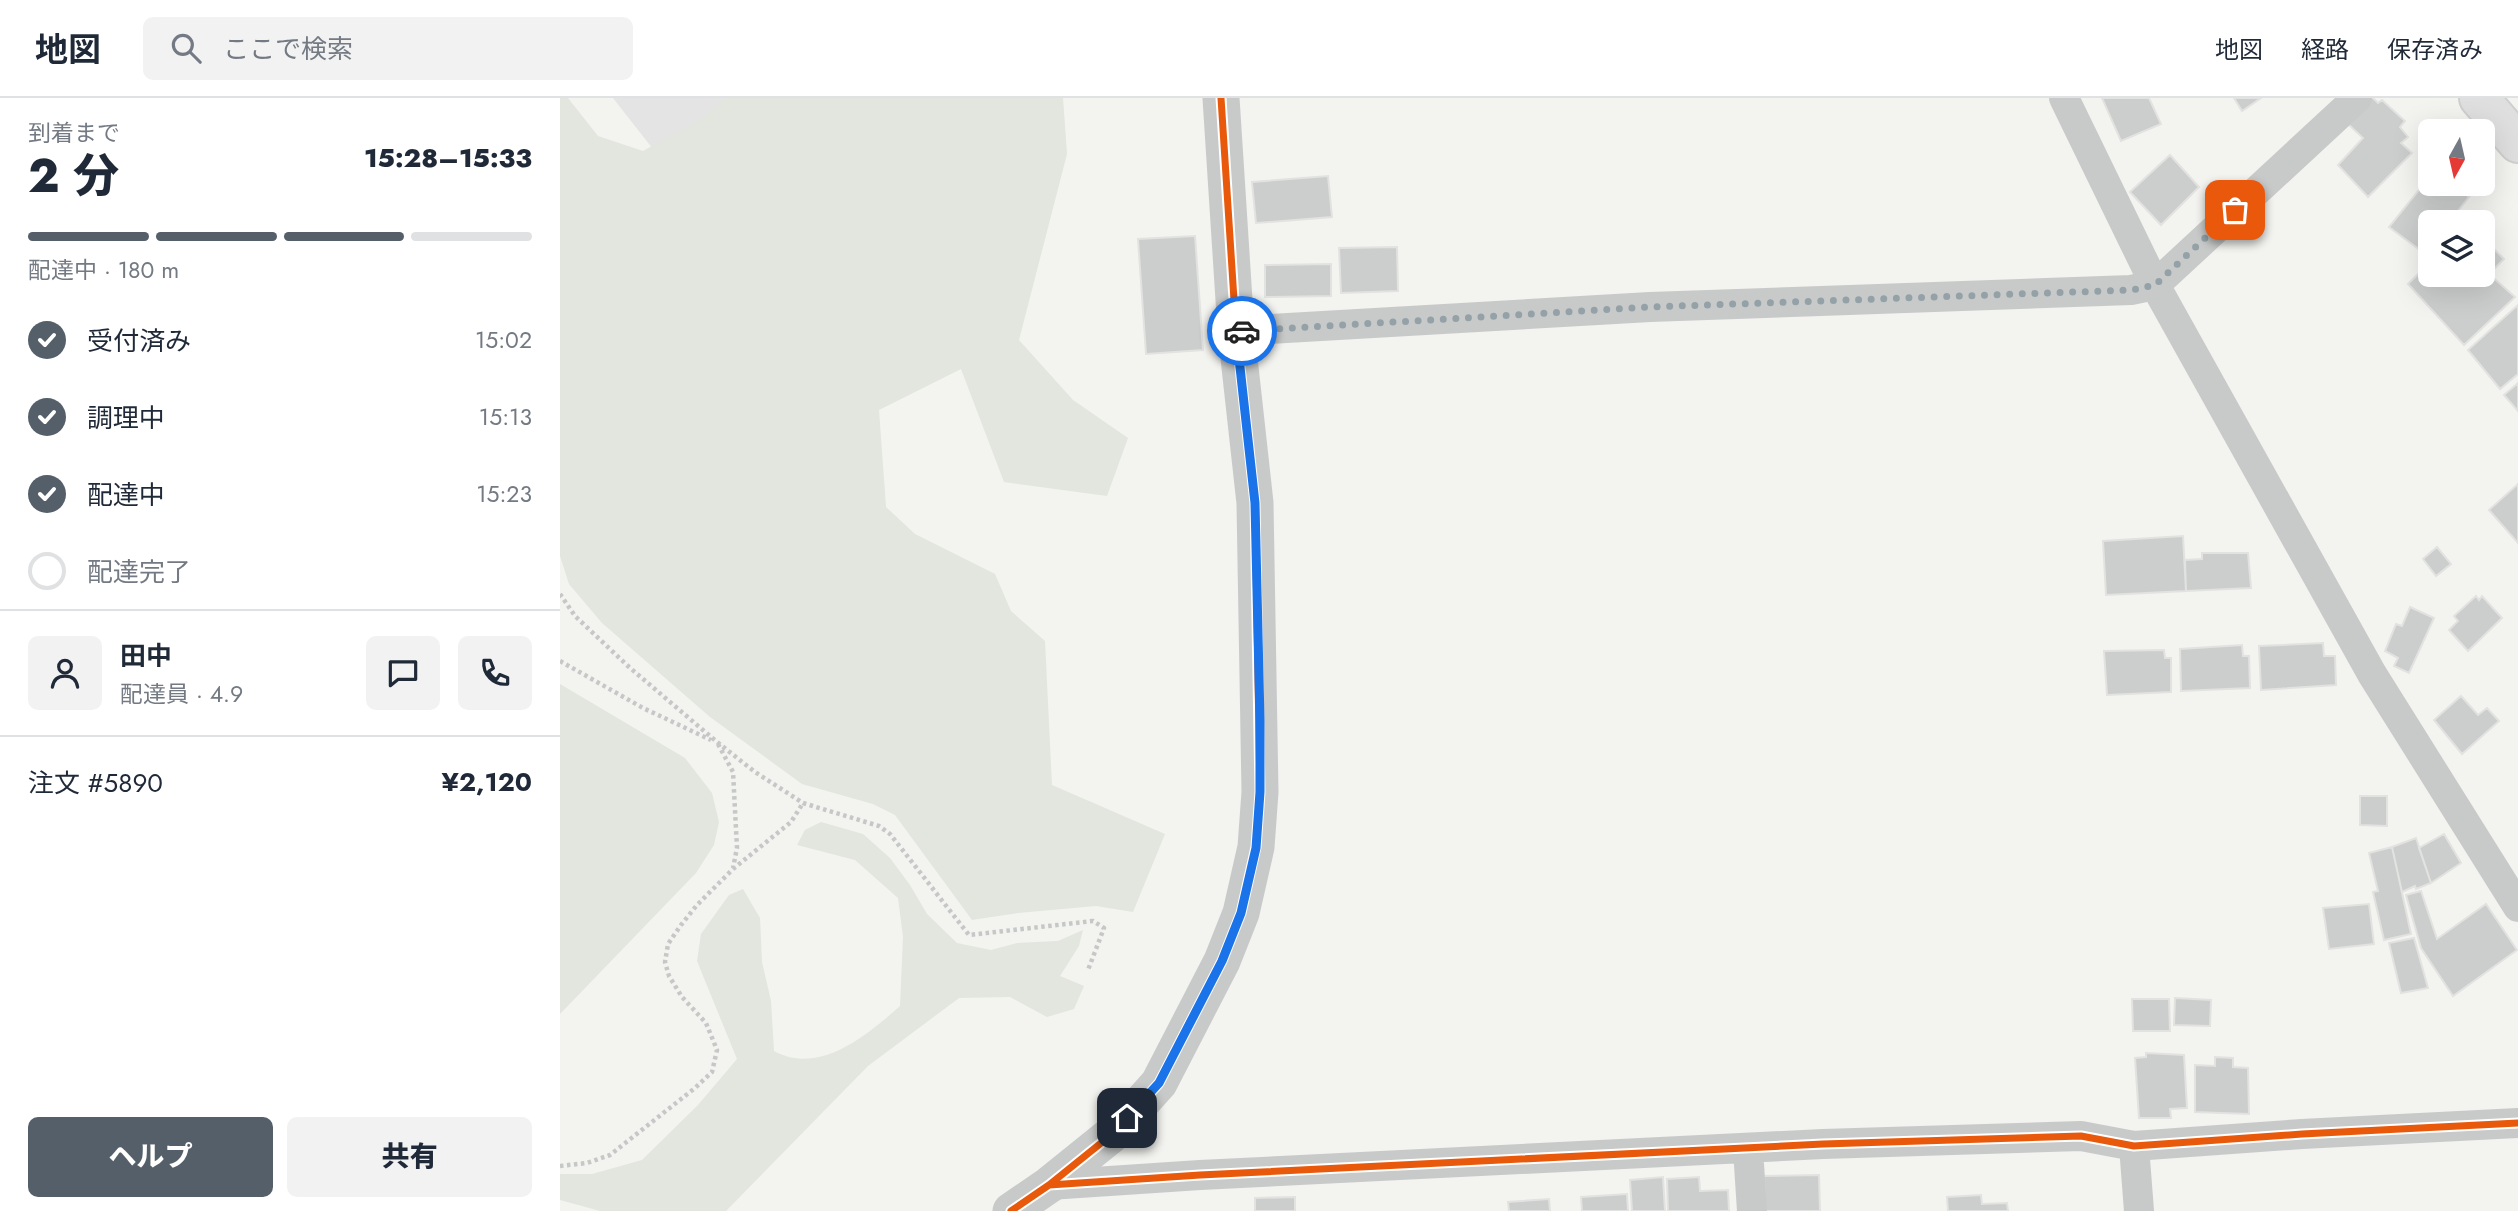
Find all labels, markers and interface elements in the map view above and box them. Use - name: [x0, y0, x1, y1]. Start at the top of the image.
- search box: [143, 17, 633, 80]
- text: 地図: [35, 26, 101, 73]
- icon: search: [167, 29, 205, 67]
- text: ここで検索: [223, 30, 353, 68]
- text: 地図: [2215, 32, 2263, 67]
- text: 経路: [2301, 32, 2349, 67]
- text: 保存済み: [2387, 32, 2483, 67]
- text: 到着まで: [28, 116, 120, 150]
- north arrow: [2418, 119, 2496, 196]
- map controls: [2418, 119, 2495, 287]
- text: 15:28–15:33: [364, 139, 532, 177]
- text: 2 分: [28, 143, 119, 209]
- pin: [2205, 180, 2265, 240]
- icon: bag: [2216, 191, 2254, 229]
- button: layers: [2418, 210, 2495, 287]
- text: 配達中 · 180 m: [28, 253, 179, 287]
- courier: [1207, 296, 1277, 366]
- icon: car: [1223, 312, 1261, 350]
- icon: check: [28, 321, 66, 359]
- text: 受付済み: [87, 322, 191, 360]
- text: 15:02: [475, 323, 532, 357]
- icon: check: [28, 398, 66, 436]
- text: 調理中: [87, 399, 165, 437]
- text: 15:13: [479, 400, 532, 434]
- icon: check: [28, 475, 66, 513]
- text: 配達中: [87, 476, 165, 514]
- text: 15:23: [476, 477, 532, 511]
- text: 配達完了: [87, 553, 191, 591]
- button: person: [28, 636, 102, 710]
- button: chat: [366, 636, 440, 710]
- button: phone: [458, 636, 532, 710]
- text: 田中: [120, 637, 172, 675]
- text: 配達員 · 4.9: [120, 677, 243, 711]
- text: ¥2,120: [442, 763, 532, 801]
- text: 注文 #5890: [28, 764, 163, 802]
- pin: [1097, 1088, 1157, 1148]
- icon: home: [1108, 1099, 1146, 1137]
- button: ヘルプ: [28, 1117, 273, 1197]
- button: 共有: [287, 1117, 532, 1197]

